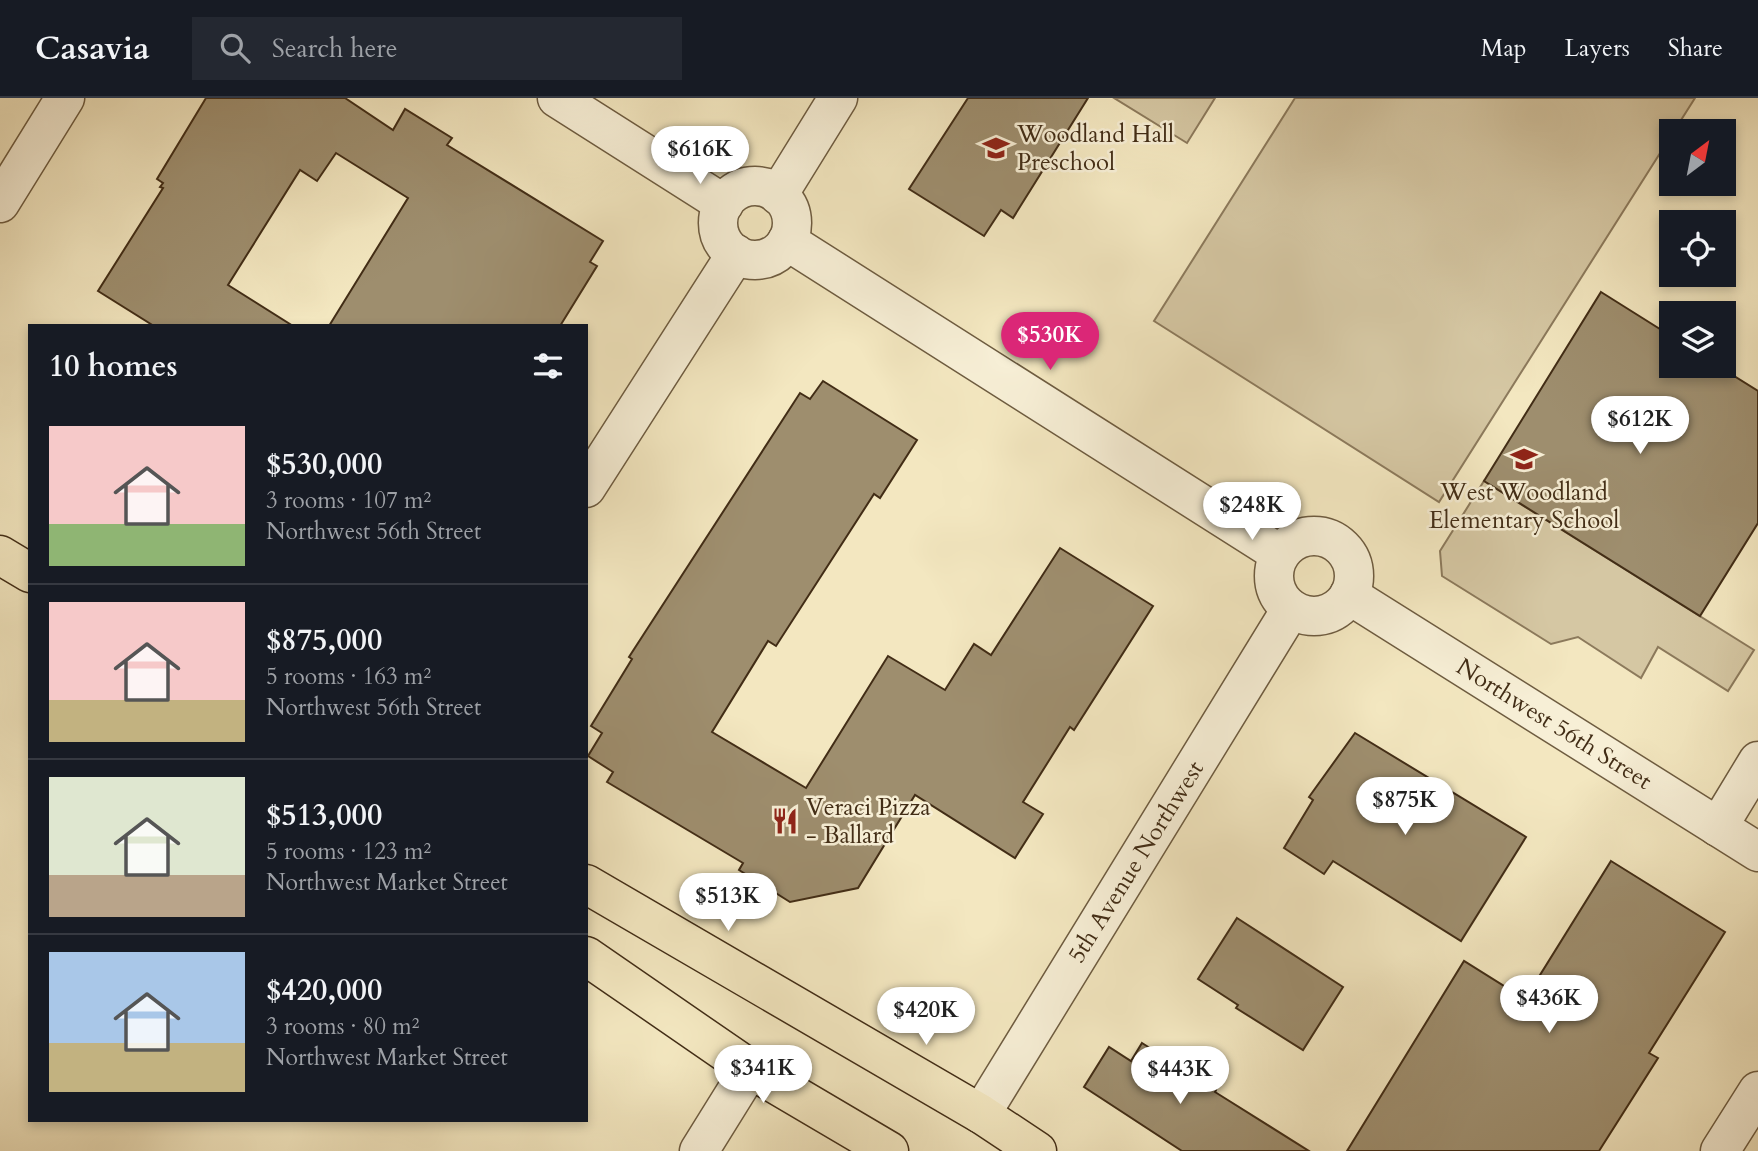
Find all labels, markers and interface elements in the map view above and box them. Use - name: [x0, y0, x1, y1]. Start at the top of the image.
- search box: [192, 17, 682, 80]
- text: Casavia: [35, 26, 150, 71]
- icon: search: [216, 29, 254, 67]
- text: Search here: [272, 31, 398, 66]
- text: Map: [1481, 32, 1527, 65]
- text: Layers: [1565, 32, 1630, 65]
- text: Share: [1668, 32, 1723, 65]
- place label: Woodland Hall Preschool: [1016, 118, 1174, 179]
- north arrow: [1659, 119, 1736, 196]
- map controls: [1659, 119, 1736, 378]
- pin: $616K: [651, 126, 749, 186]
- text: $616K: [667, 133, 733, 164]
- school or university icon: Woodland Hall Preschool: [981, 133, 1011, 163]
- button: locate: [1659, 210, 1736, 287]
- button: layers: [1659, 301, 1736, 378]
- pin: $530K: [1001, 313, 1099, 372]
- text: $530K: [1017, 319, 1083, 350]
- text: 10 homes: [49, 346, 178, 387]
- icon: filters: [529, 347, 567, 385]
- pin: $612K: [1591, 396, 1689, 456]
- text: $612K: [1607, 403, 1673, 434]
- text: $530,000: [266, 444, 382, 485]
- school or university icon: West Woodland Elementary School: [1509, 444, 1539, 474]
- icon: home: [105, 454, 189, 538]
- place label: West Woodland Elementary School: [1429, 476, 1619, 537]
- pin: $248K: [1203, 482, 1301, 542]
- text: 3 rooms · 107 m²: [266, 485, 431, 516]
- text: $248K: [1219, 489, 1285, 520]
- text: Northwest 56th Street: [266, 516, 481, 547]
- text: $875,000: [266, 620, 382, 661]
- icon: home: [105, 630, 189, 714]
- street label: Northwest 56th Street: [1450, 650, 1658, 798]
- text: 5 rooms · 163 m²: [266, 661, 431, 692]
- text: Northwest 56th Street: [266, 692, 481, 723]
- street label: 5th Avenue Northwest: [1060, 754, 1212, 969]
- pin: $875K: [1356, 778, 1454, 837]
- text: $875K: [1372, 784, 1438, 815]
- place label: Veraci Pizza - Ballard: [806, 791, 931, 852]
- text: $513,000: [266, 795, 382, 836]
- icon: home: [105, 805, 189, 889]
- restaurant icon: Veraci Pizza - Ballard: [770, 806, 800, 836]
- text: 5 rooms · 123 m²: [266, 836, 431, 867]
- text: Northwest Market Street: [266, 867, 508, 898]
- pin: $513K: [679, 874, 777, 933]
- text: $513K: [695, 880, 761, 911]
- text: $420,000: [266, 970, 382, 1011]
- pin: $436K: [1500, 976, 1598, 1035]
- icon: home: [105, 980, 189, 1064]
- text: $436K: [1516, 982, 1582, 1013]
- pin: $420K: [877, 988, 975, 1047]
- text: $420K: [893, 994, 959, 1025]
- text: 3 rooms · 80 m²: [266, 1011, 419, 1042]
- text: Northwest Market Street: [266, 1042, 508, 1073]
- pin: $341K: [714, 1046, 812, 1105]
- pin: $443K: [1131, 1046, 1229, 1106]
- text: $341K: [730, 1052, 796, 1083]
- text: $443K: [1147, 1053, 1213, 1084]

